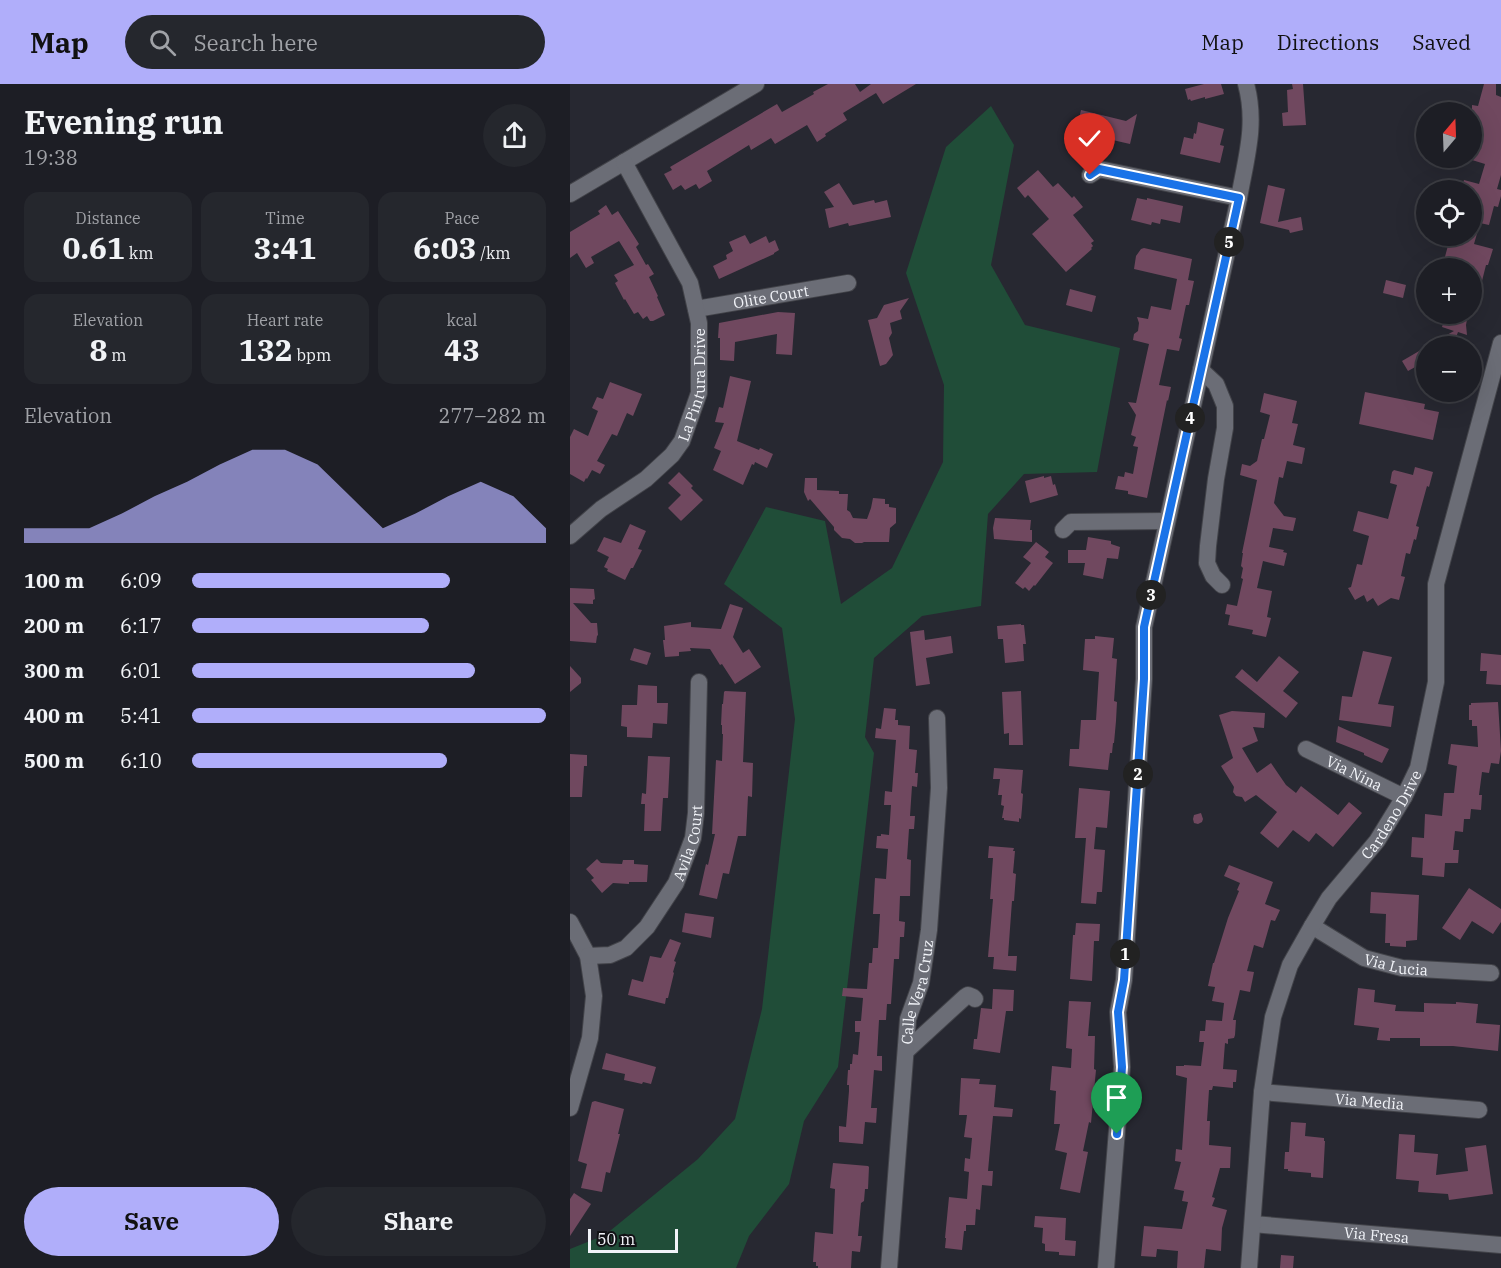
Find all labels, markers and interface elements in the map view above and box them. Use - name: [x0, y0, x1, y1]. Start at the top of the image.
- search box: [125, 15, 545, 69]
- text: Map: [30, 24, 89, 61]
- icon: search: [146, 26, 179, 59]
- text: Search here: [194, 28, 318, 57]
- text: Map: [1201, 28, 1244, 56]
- text: Directions: [1277, 28, 1379, 56]
- text: Saved: [1412, 28, 1471, 56]
- text: Evening run: [24, 100, 224, 143]
- north arrow: [1416, 102, 1482, 168]
- map controls: [1416, 102, 1482, 402]
- button: share: [483, 104, 546, 167]
- pin: [1064, 113, 1115, 175]
- icon: check: [1073, 122, 1106, 155]
- text: 19:38: [24, 144, 78, 171]
- button: locate: [1416, 180, 1482, 246]
- text: Distance: [75, 208, 141, 228]
- text: Time: [265, 208, 305, 228]
- text: Pace: [444, 208, 480, 228]
- pin: 5: [1214, 227, 1244, 257]
- text: 0.61: [63, 228, 125, 267]
- text: 3:41: [253, 228, 317, 267]
- text: 6:03: [413, 228, 476, 267]
- text: 5: [1224, 232, 1234, 252]
- text: km: [125, 243, 153, 263]
- text: /km: [476, 243, 511, 263]
- button: +: [1416, 258, 1482, 324]
- street label: Olite Court: [732, 280, 810, 312]
- text: Elevation: [73, 310, 143, 330]
- text: Heart rate: [247, 310, 323, 330]
- text: kcal: [447, 310, 477, 330]
- street label: La Pintura Drive: [673, 328, 709, 444]
- text: 8: [90, 330, 108, 369]
- text: 132: [239, 330, 293, 369]
- text: 43: [444, 330, 480, 369]
- button: −: [1416, 336, 1482, 402]
- text: m: [108, 345, 126, 365]
- text: bpm: [293, 345, 331, 365]
- text: Elevation: [24, 402, 112, 429]
- text: 277–282 m: [439, 402, 546, 429]
- pin: 4: [1175, 403, 1205, 433]
- text: 4: [1185, 408, 1195, 428]
- text: 100 m: [24, 567, 84, 594]
- text: 6:09: [120, 567, 162, 594]
- pin: 3: [1136, 580, 1166, 610]
- text: 3: [1146, 585, 1156, 605]
- text: 200 m: [24, 612, 84, 639]
- text: 6:17: [120, 612, 162, 639]
- text: 300 m: [24, 657, 84, 684]
- text: 6:01: [120, 657, 162, 684]
- text: 400 m: [24, 702, 84, 729]
- text: 5:41: [120, 702, 162, 729]
- text: 500 m: [24, 747, 84, 774]
- text: 6:10: [120, 747, 162, 774]
- street label: Via Nina: [1323, 751, 1386, 795]
- pin: 2: [1123, 759, 1153, 789]
- text: 2: [1133, 764, 1143, 784]
- street label: Cardeno Drive: [1356, 767, 1425, 863]
- street label: Avila Court: [668, 805, 706, 884]
- street label: Calle Vera Cruz: [897, 938, 937, 1045]
- pin: 1: [1110, 939, 1140, 969]
- text: 1: [1120, 944, 1130, 964]
- street label: Via Lucia: [1362, 949, 1429, 979]
- pin: [1091, 1072, 1142, 1134]
- icon: arrive: [1100, 1081, 1133, 1114]
- street label: Via Media: [1334, 1089, 1405, 1113]
- button: Save: [24, 1187, 279, 1256]
- button: Share: [291, 1187, 546, 1256]
- street label: Via Fresa: [1343, 1222, 1410, 1247]
- scale bar: [588, 1226, 678, 1254]
- text: 50 m: [597, 1229, 635, 1249]

